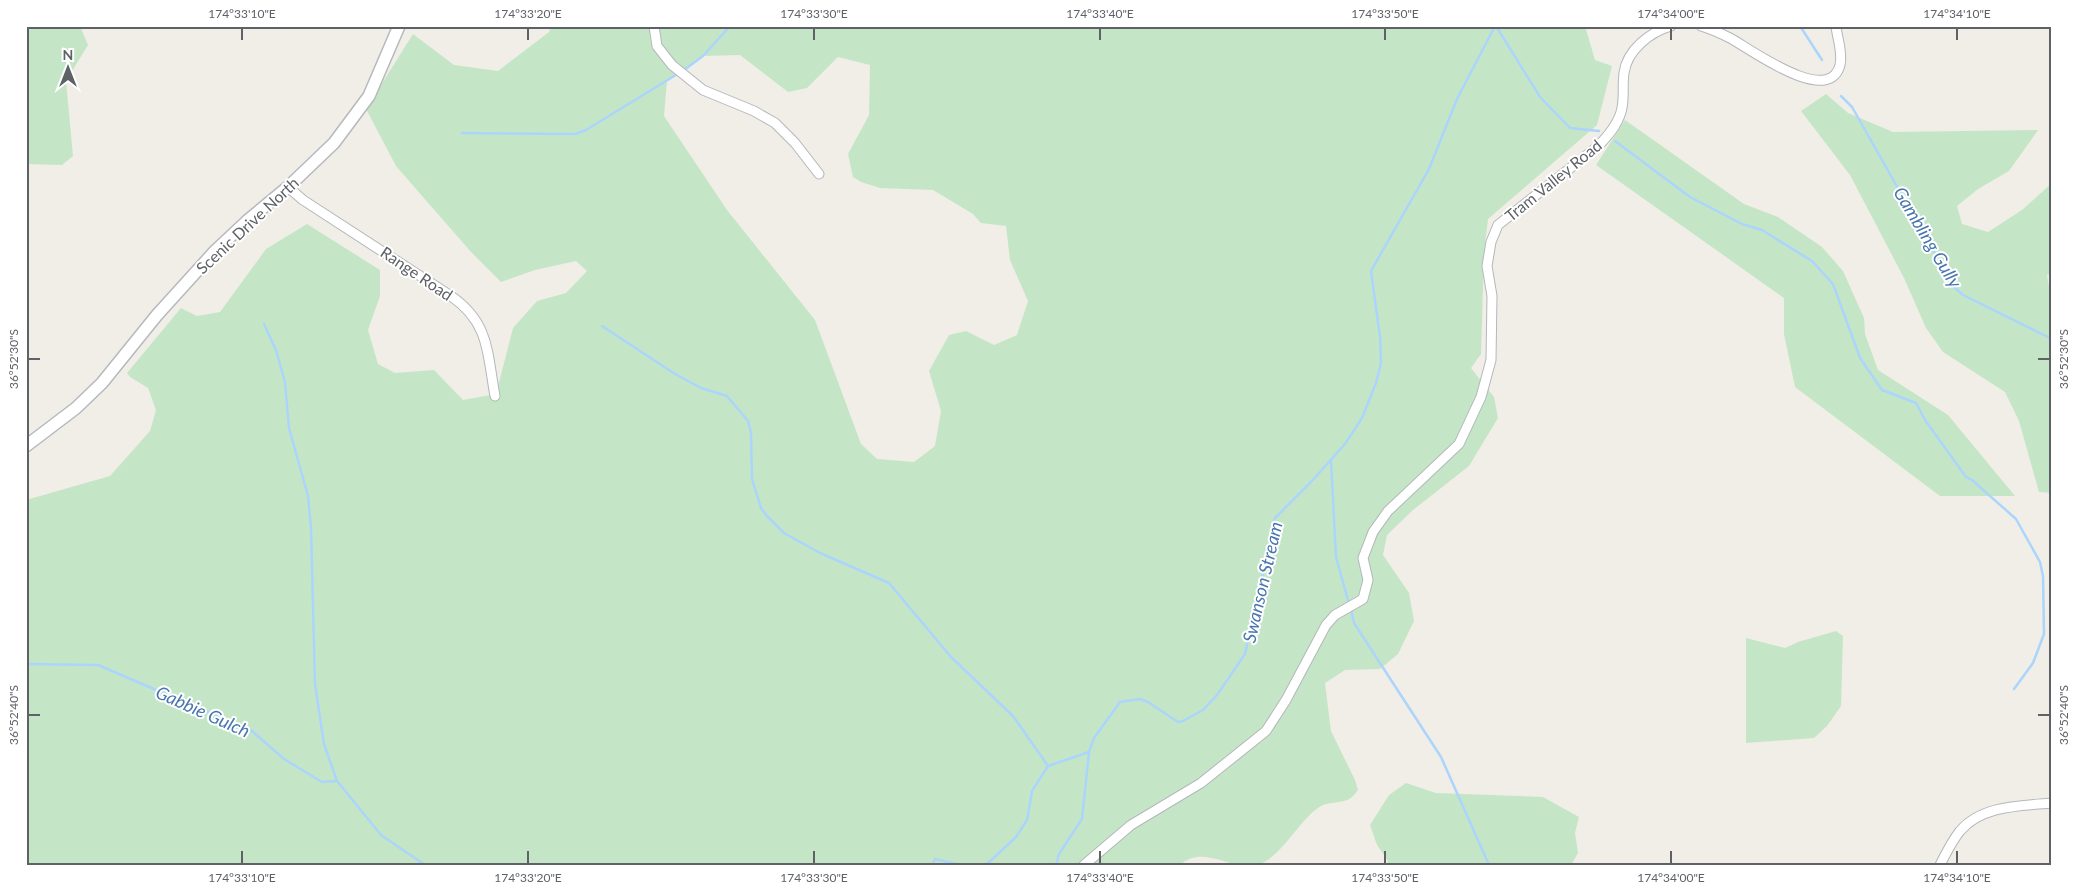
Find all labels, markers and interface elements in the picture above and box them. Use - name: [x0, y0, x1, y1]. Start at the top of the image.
- text: 174°33'10"E: [208, 6, 276, 21]
- text: 174°33'20"E: [494, 6, 562, 21]
- text: 174°33'30"E: [780, 6, 848, 21]
- text: 174°33'40"E: [1066, 6, 1134, 21]
- text: 174°33'50"E: [1351, 6, 1419, 21]
- text: 174°34'00"E: [1637, 6, 1705, 21]
- text: 174°34'10"E: [1923, 6, 1991, 21]
- north arrow: [42, 42, 92, 92]
- text: N: [63, 46, 73, 63]
- street label: Tram Valley Road: [1501, 135, 1605, 225]
- street label: Scenic Drive North: [192, 173, 302, 277]
- water label: Gambling Gully: [1889, 182, 1967, 292]
- street label: Range Road: [377, 242, 457, 304]
- text: 36°52'30"S: [6, 329, 21, 389]
- text: 36°52'30"S: [2056, 329, 2071, 389]
- water label: Swanson Stream: [1237, 519, 1287, 645]
- water label: Gabbie Gulch: [153, 680, 253, 742]
- text: 36°52'40"S: [6, 685, 21, 745]
- text: 36°52'40"S: [2056, 685, 2071, 745]
- text: 174°33'10"E: [208, 870, 276, 885]
- text: 174°33'20"E: [494, 870, 562, 885]
- text: 174°33'30"E: [780, 870, 848, 885]
- text: 174°33'40"E: [1066, 870, 1134, 885]
- text: 174°33'50"E: [1351, 870, 1419, 885]
- text: 174°34'00"E: [1637, 870, 1705, 885]
- text: 174°34'10"E: [1923, 870, 1991, 885]

